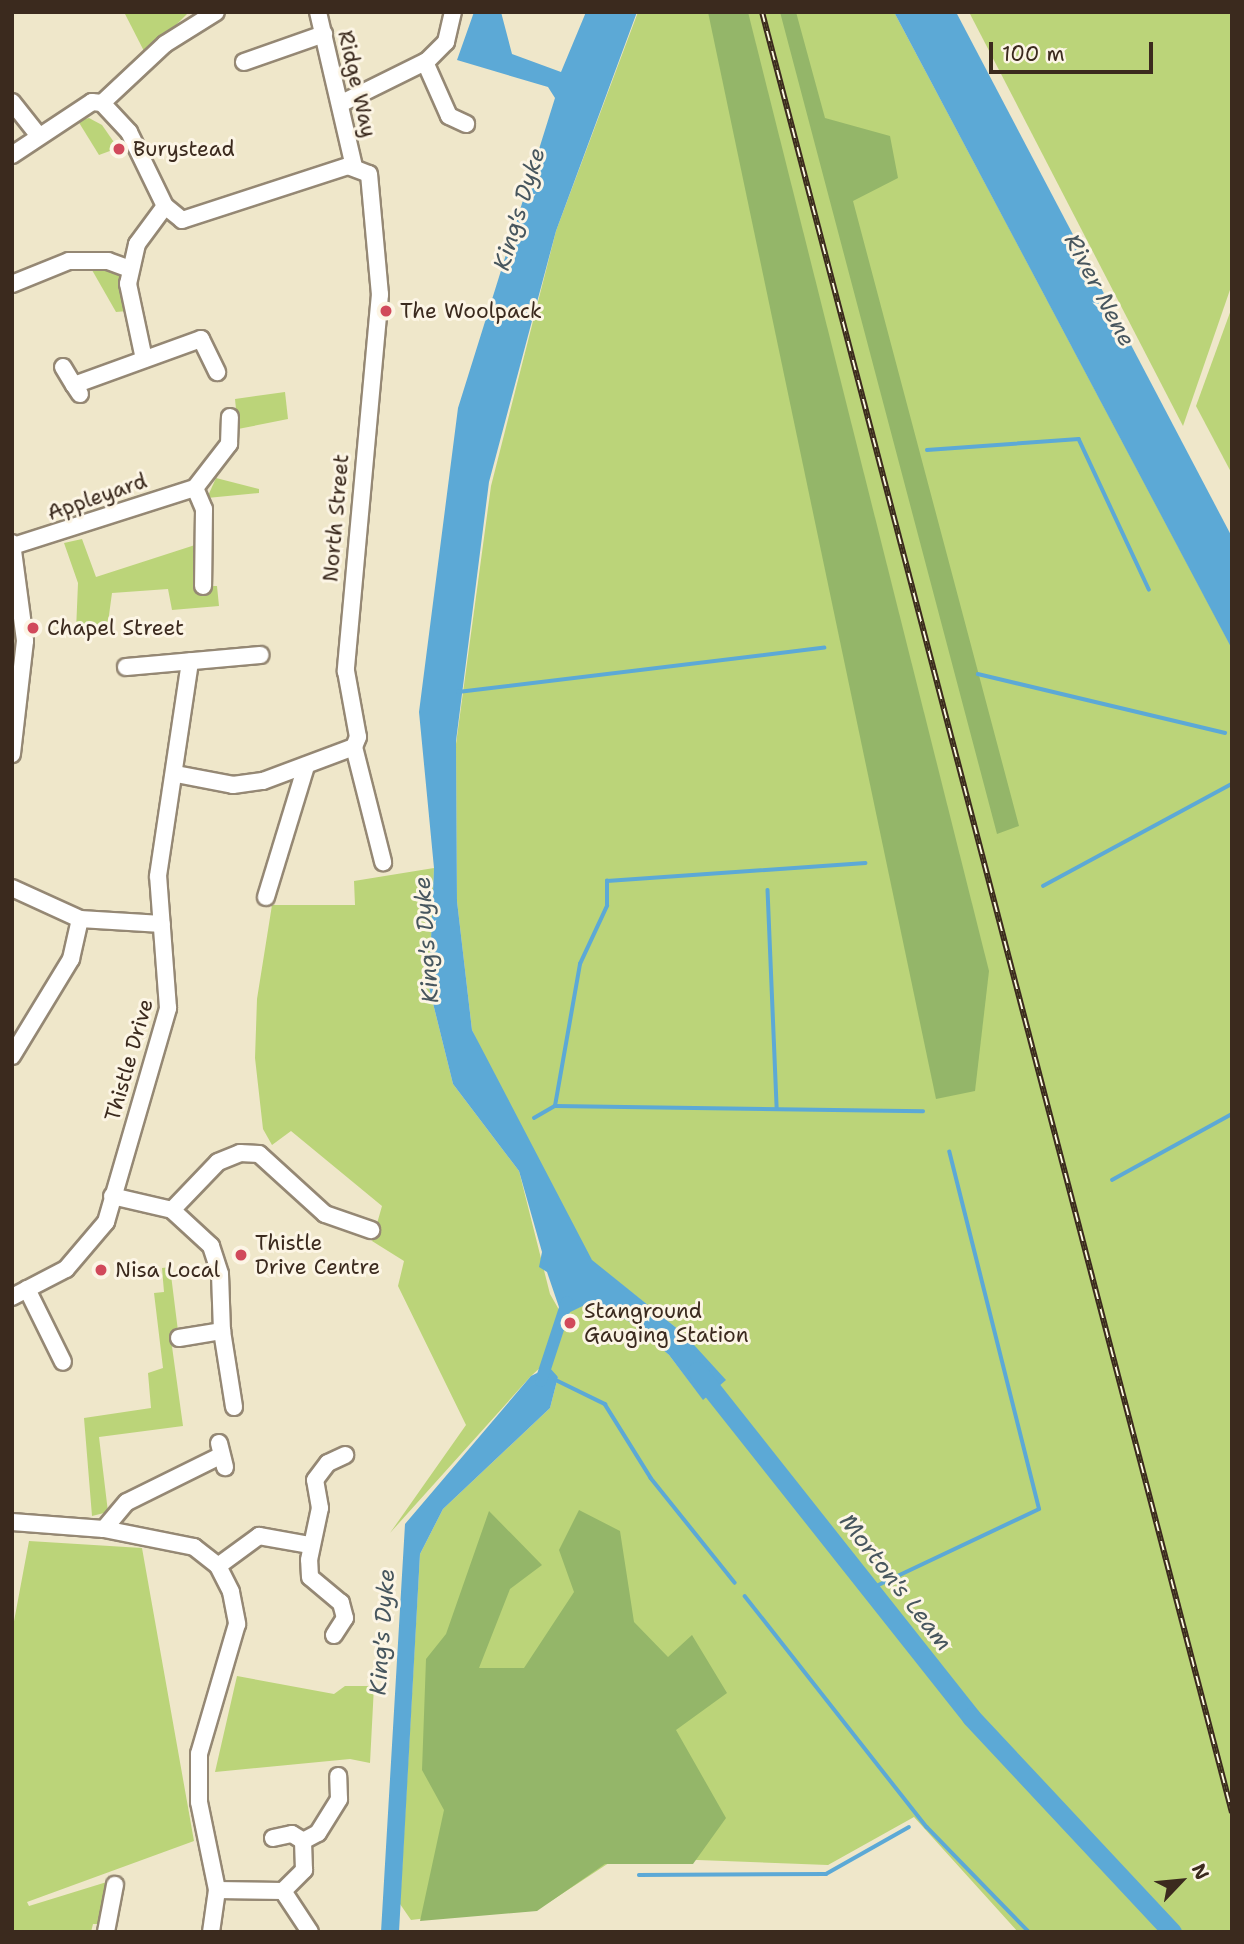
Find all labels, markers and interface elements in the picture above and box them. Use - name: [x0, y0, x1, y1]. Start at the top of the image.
- street label: Ridge Way: [332, 28, 382, 140]
- scale bar: [992, 28, 1156, 72]
- text: 100 m: [1002, 40, 1065, 68]
- place label: Burystead: [133, 136, 235, 162]
- marker: Burystead: [111, 141, 127, 157]
- water label: King's Dyke: [487, 144, 551, 274]
- water label: River Nene: [1059, 229, 1141, 351]
- place label: The Woolpack: [400, 298, 542, 324]
- marker: The Woolpack: [378, 303, 394, 319]
- street label: North Street: [318, 453, 354, 583]
- street label: Appleyard: [44, 468, 150, 526]
- place label: Chapel Street: [47, 615, 184, 641]
- marker: Chapel Street: [25, 620, 41, 636]
- water label: King's Dyke: [408, 876, 444, 1004]
- street label: Thistle Drive: [100, 996, 158, 1124]
- place label: Thistle Drive Centre: [255, 1230, 380, 1280]
- marker: Thistle Drive Centre: [233, 1247, 249, 1263]
- place label: Nisa Local: [115, 1257, 220, 1283]
- marker: Nisa Local: [93, 1262, 109, 1278]
- place label: Stanground Gauging Station: [584, 1298, 749, 1348]
- marker: Stanground Gauging Station: [562, 1315, 578, 1331]
- water label: Morton's Leam: [834, 1508, 958, 1656]
- water label: King's Dyke: [364, 1568, 400, 1696]
- north arrow: [1146, 1846, 1216, 1916]
- text: N: [1186, 1859, 1215, 1884]

